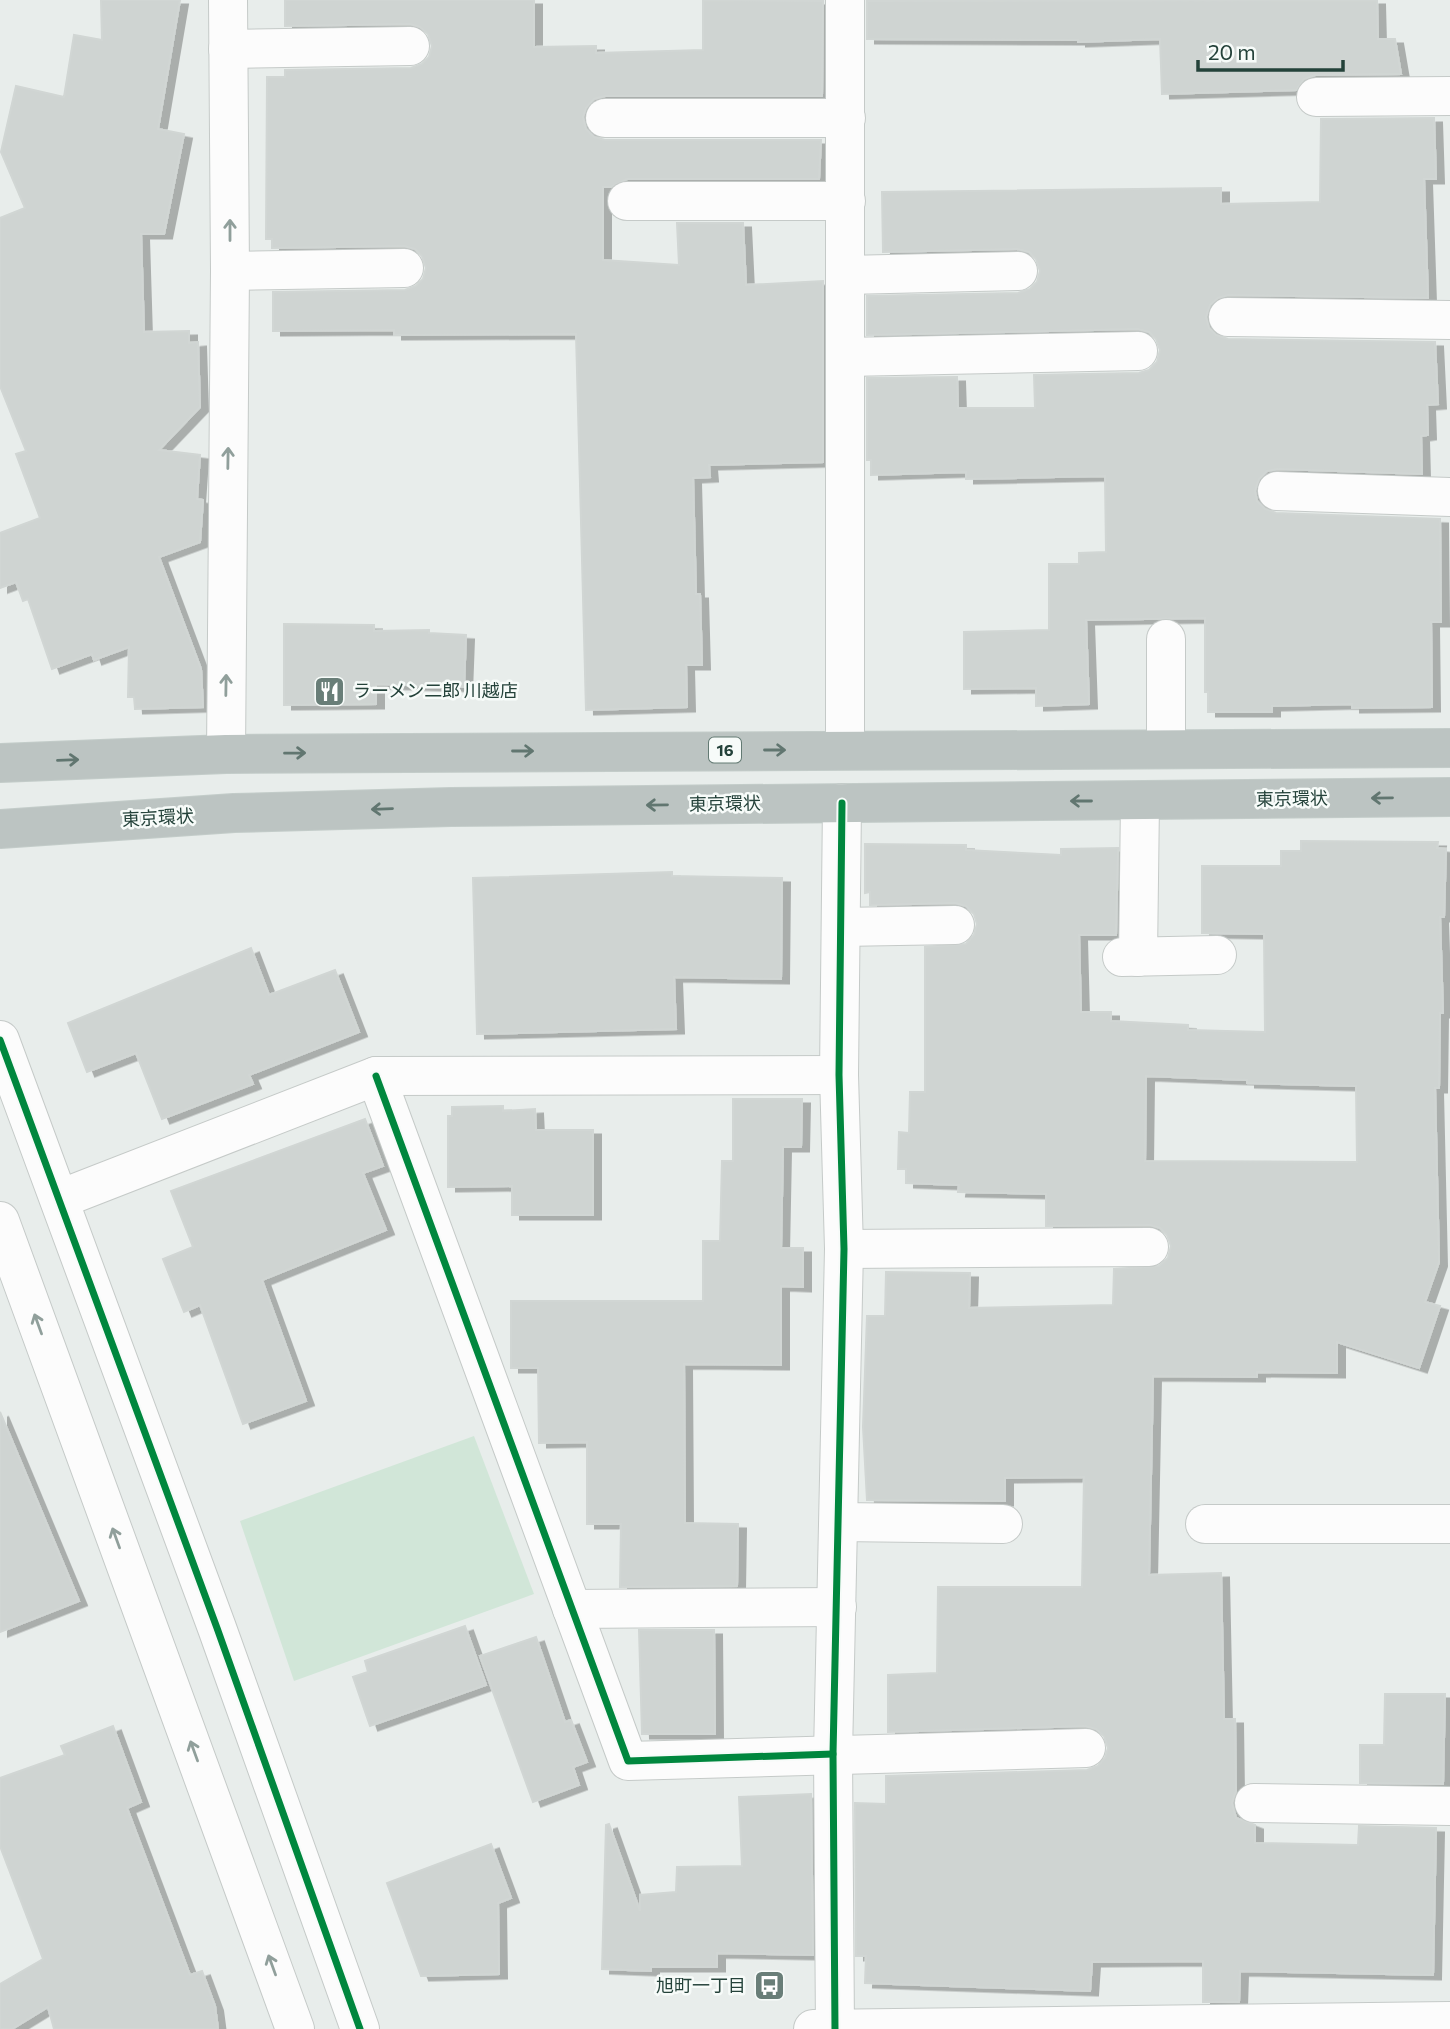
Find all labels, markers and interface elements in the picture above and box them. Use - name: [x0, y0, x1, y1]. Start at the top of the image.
- scale bar: [1198, 28, 1343, 72]
- text: 20 m: [1208, 39, 1256, 64]
- one-way arrow: [223, 219, 237, 242]
- one-way arrow: [221, 447, 235, 470]
- one-way arrow: [219, 674, 233, 697]
- restaurant icon: ラーメン二郎 川越店: [313, 674, 347, 708]
- place label: ラーメン二郎 川越店: [353, 679, 518, 701]
- road number: 16: [709, 737, 741, 762]
- one-way arrow: [763, 743, 786, 757]
- one-way arrow: [511, 744, 534, 758]
- one-way arrow: [284, 746, 307, 760]
- one-way arrow: [56, 753, 79, 766]
- street label: 東京環状: [1256, 786, 1328, 810]
- street label: 東京環状: [689, 791, 761, 815]
- one-way arrow: [1371, 791, 1394, 805]
- one-way arrow: [1070, 794, 1093, 808]
- one-way arrow: [646, 798, 669, 812]
- one-way arrow: [371, 802, 394, 816]
- street label: 東京環状: [121, 804, 194, 830]
- one-way arrow: [31, 1313, 43, 1335]
- one-way arrow: [109, 1527, 121, 1549]
- one-way arrow: [187, 1741, 199, 1763]
- one-way arrow: [265, 1954, 277, 1976]
- bus stop icon: 旭町一丁目: [752, 1969, 786, 2003]
- place label: 旭町一丁目: [656, 1974, 746, 1996]

